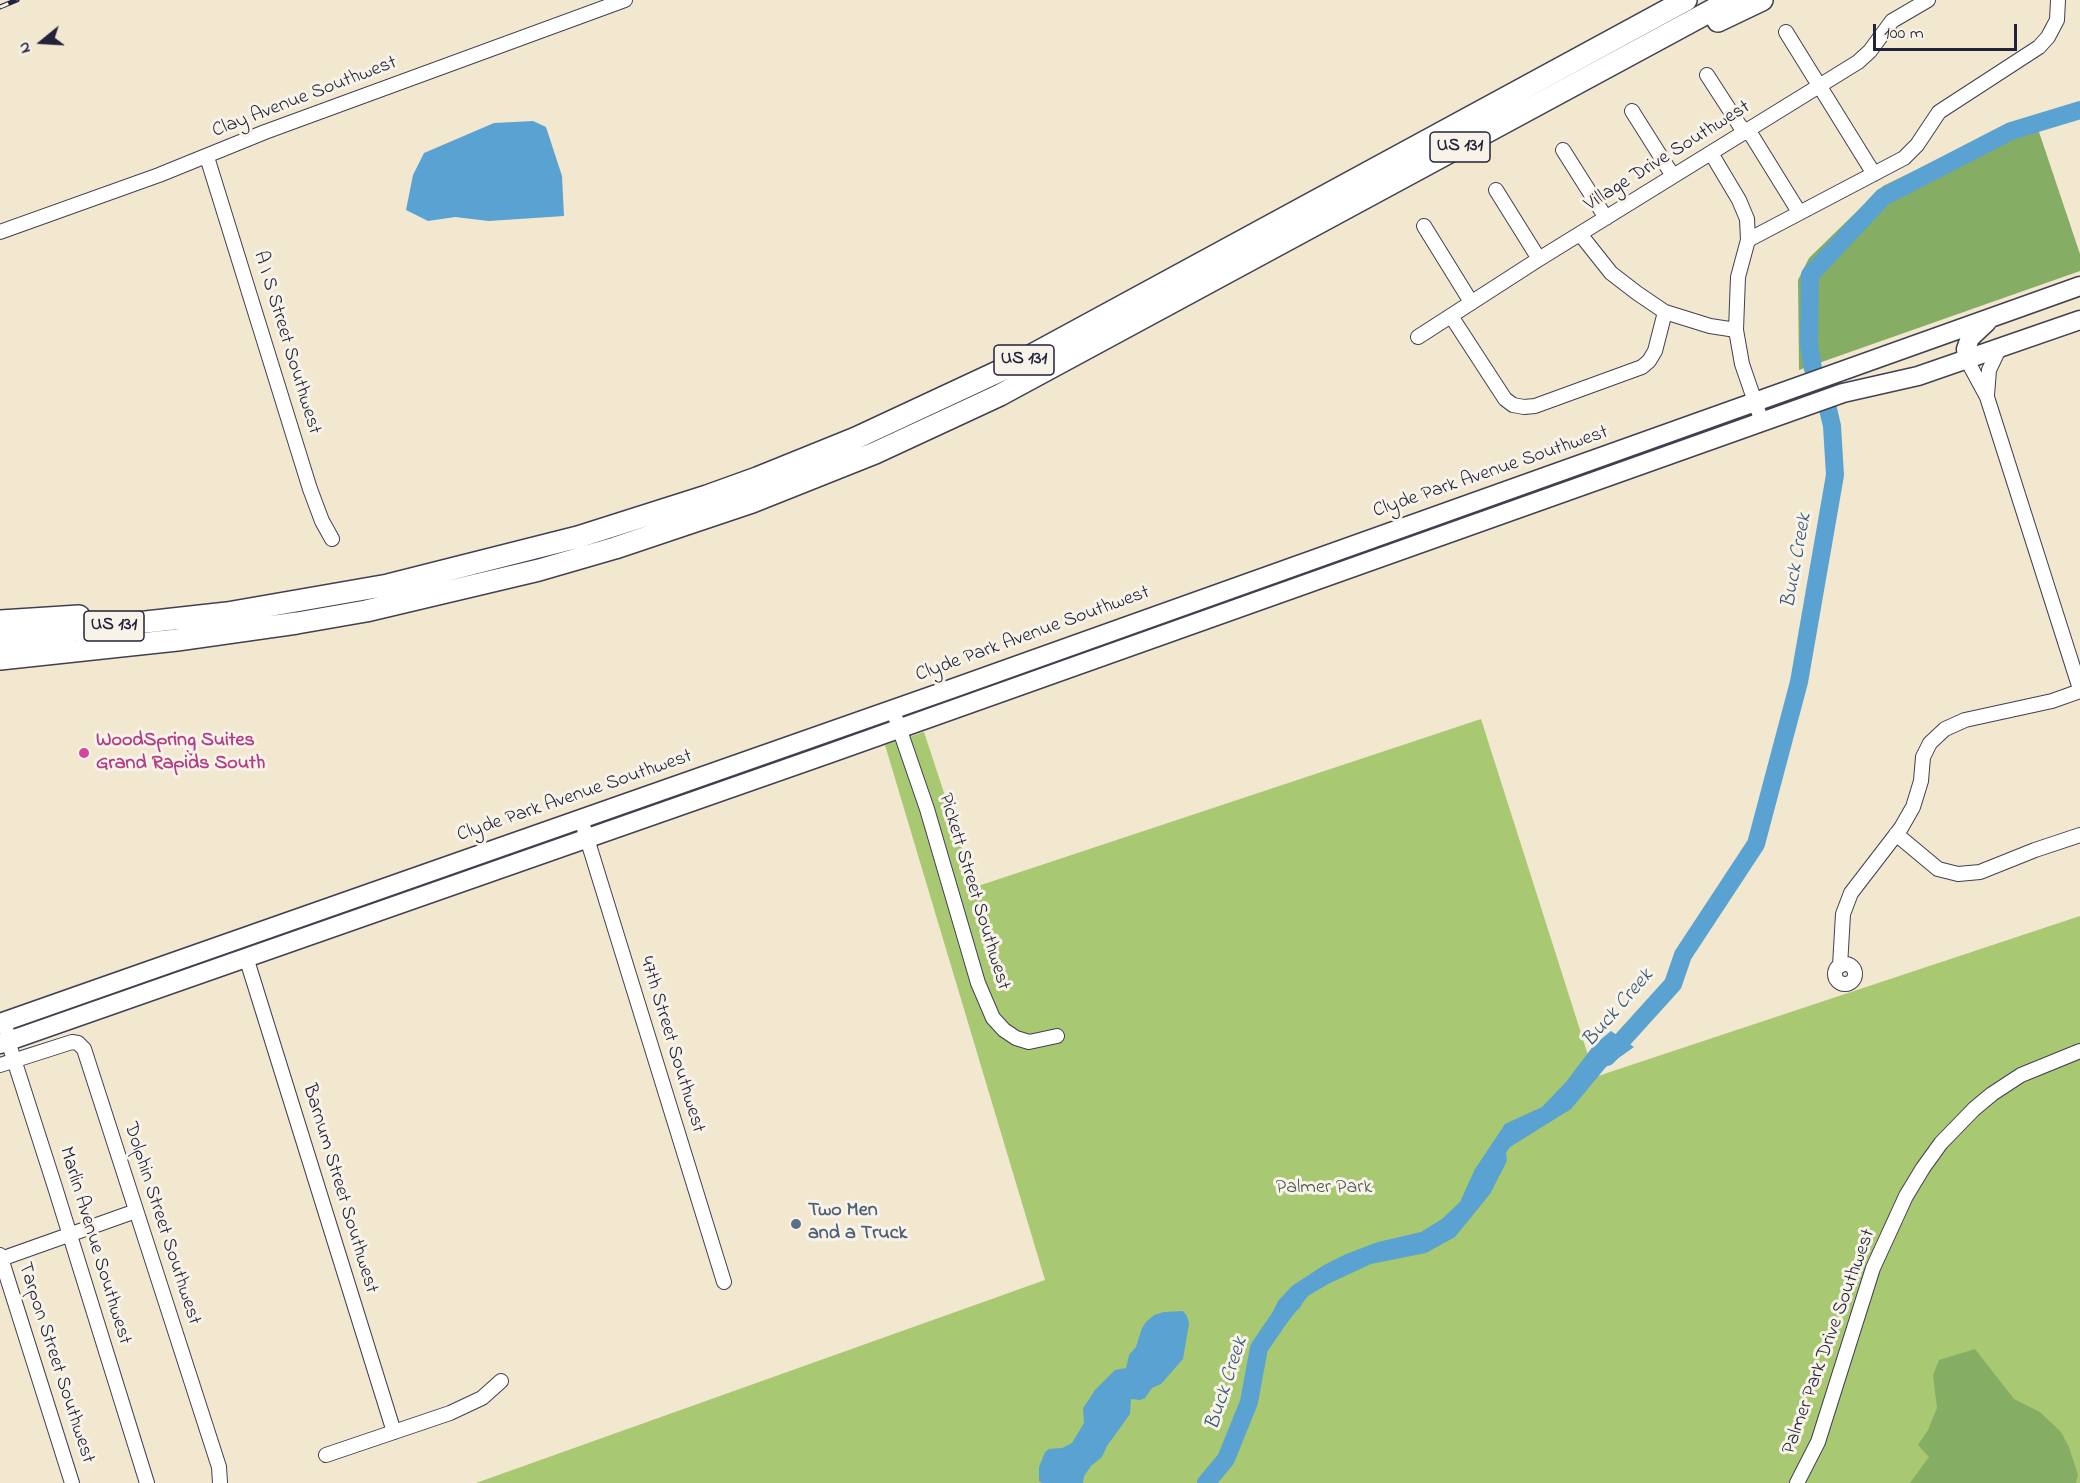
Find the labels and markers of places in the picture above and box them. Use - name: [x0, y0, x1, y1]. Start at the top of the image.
- place label: WoodSpring Suites Grand Rapids South: [96, 730, 265, 777]
- marker: WoodSpring Suites Grand Rapids South: [77, 746, 91, 760]
- place label: Two Men and a Truck: [808, 1200, 907, 1247]
- marker: Two Men and a Truck: [789, 1217, 803, 1231]

